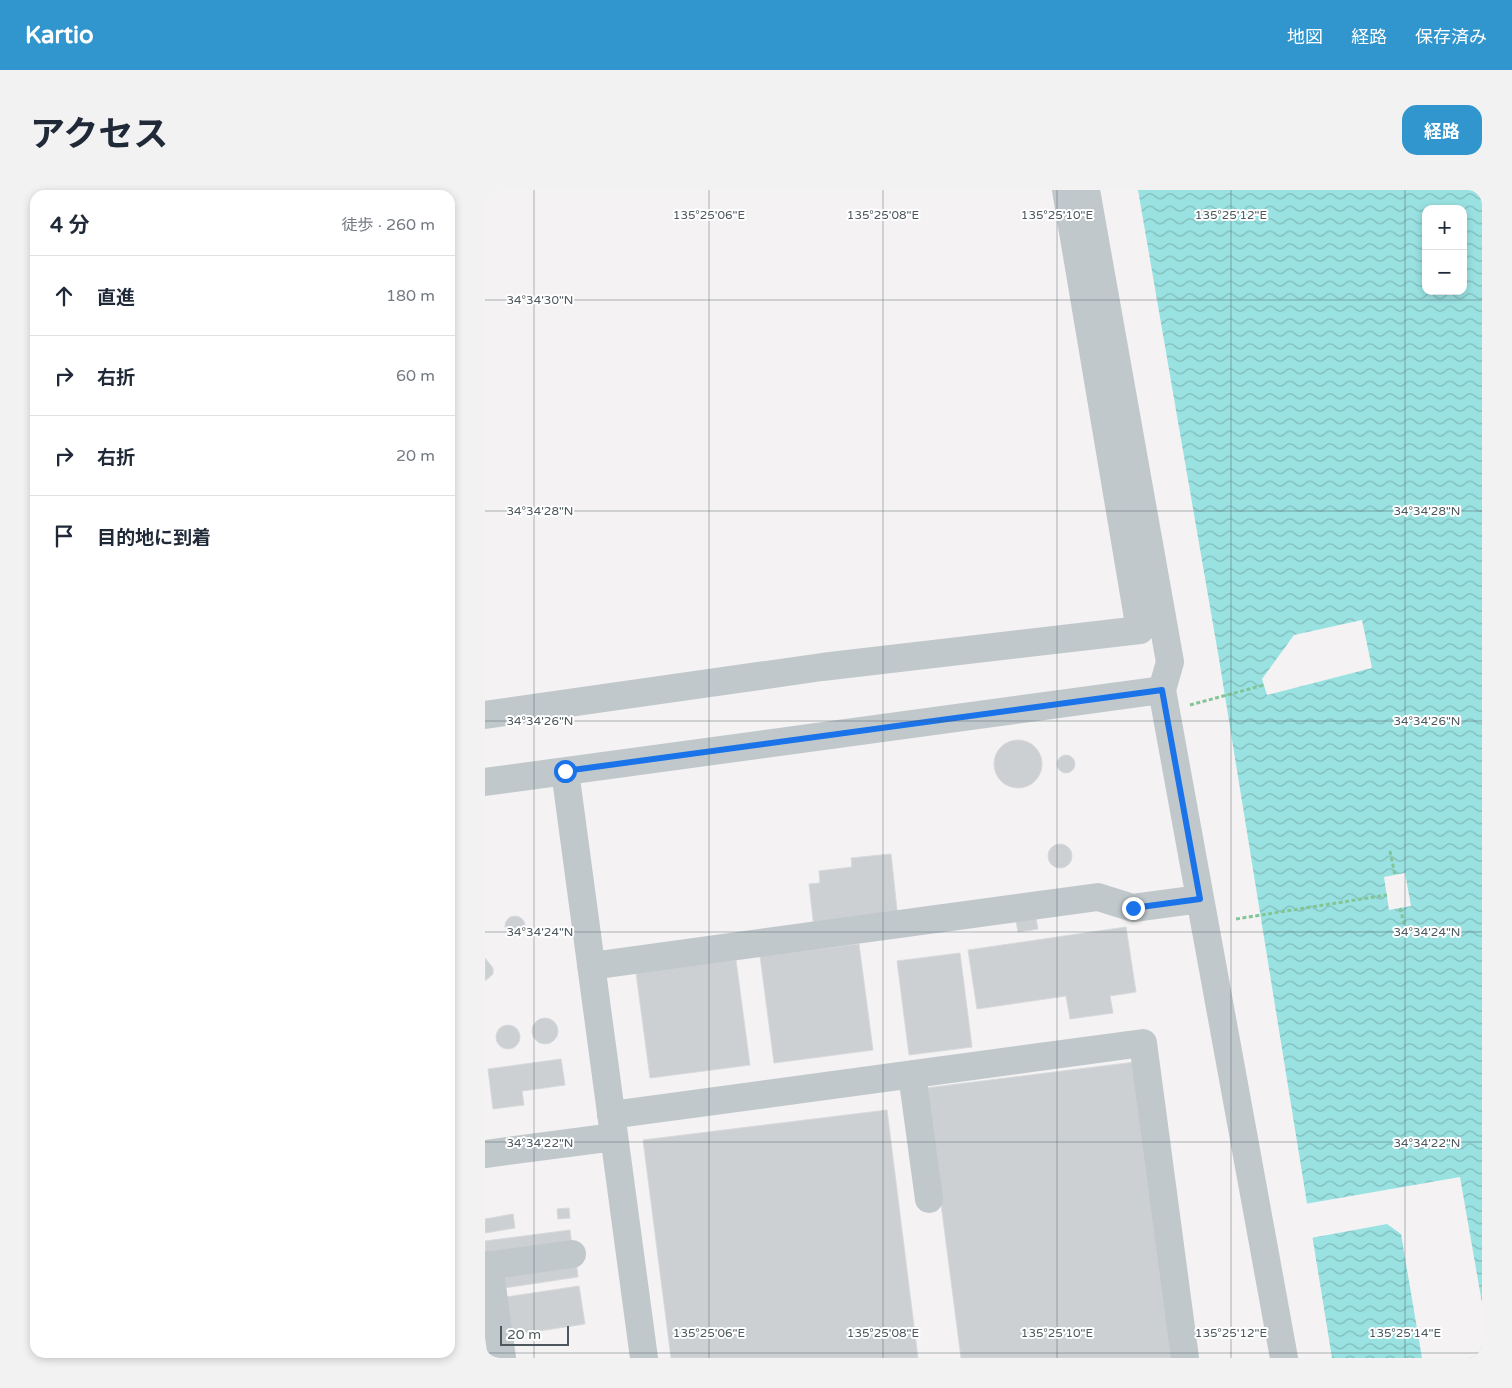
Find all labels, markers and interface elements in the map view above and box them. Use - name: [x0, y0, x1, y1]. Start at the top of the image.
- text: Kartio: [25, 21, 94, 50]
- text: 地図: [1287, 26, 1323, 48]
- text: 経路: [1351, 26, 1387, 48]
- text: 保存済み: [1415, 26, 1487, 48]
- button: 経路: [1402, 105, 1482, 155]
- text: アクセス: [30, 114, 168, 156]
- map controls: [1422, 205, 1467, 295]
- button: +: [1422, 205, 1467, 250]
- text: 135°25'06"E: [673, 208, 745, 222]
- text: 135°25'08"E: [847, 208, 919, 222]
- text: 135°25'10"E: [1021, 208, 1093, 222]
- text: 135°25'12"E: [1195, 208, 1267, 222]
- text: 4 分: [50, 213, 90, 238]
- text: 徒歩 · 260 m: [342, 215, 435, 235]
- button: −: [1422, 250, 1467, 295]
- icon: ahead: [50, 282, 78, 310]
- text: 180 m: [386, 286, 435, 306]
- text: 直進: [97, 287, 135, 309]
- text: 34°34'30"N: [507, 293, 574, 307]
- icon: right: [50, 362, 78, 390]
- text: 60 m: [396, 366, 435, 386]
- text: 右折: [97, 367, 135, 389]
- icon: right: [50, 442, 78, 470]
- text: 20 m: [396, 446, 435, 466]
- text: 右折: [97, 447, 135, 469]
- text: 34°34'28"N: [507, 504, 574, 518]
- text: 34°34'28"N: [1394, 504, 1461, 518]
- icon: arrive: [50, 522, 78, 550]
- text: 目的地に到着: [97, 527, 211, 549]
- text: 34°34'26"N: [507, 714, 574, 728]
- text: 34°34'26"N: [1394, 714, 1461, 728]
- route start: [554, 760, 577, 783]
- route end: [1122, 897, 1145, 920]
- text: 34°34'24"N: [507, 925, 574, 939]
- text: 34°34'24"N: [1394, 925, 1461, 939]
- text: 34°34'22"N: [507, 1136, 574, 1150]
- text: 34°34'22"N: [1394, 1136, 1461, 1150]
- scale bar: [500, 1323, 569, 1346]
- text: 20 m: [507, 1326, 541, 1343]
- text: 135°25'06"E: [673, 1326, 745, 1340]
- text: 135°25'08"E: [847, 1326, 919, 1340]
- text: 135°25'10"E: [1021, 1326, 1093, 1340]
- text: 135°25'12"E: [1195, 1326, 1267, 1340]
- text: 135°25'14"E: [1369, 1326, 1441, 1340]

